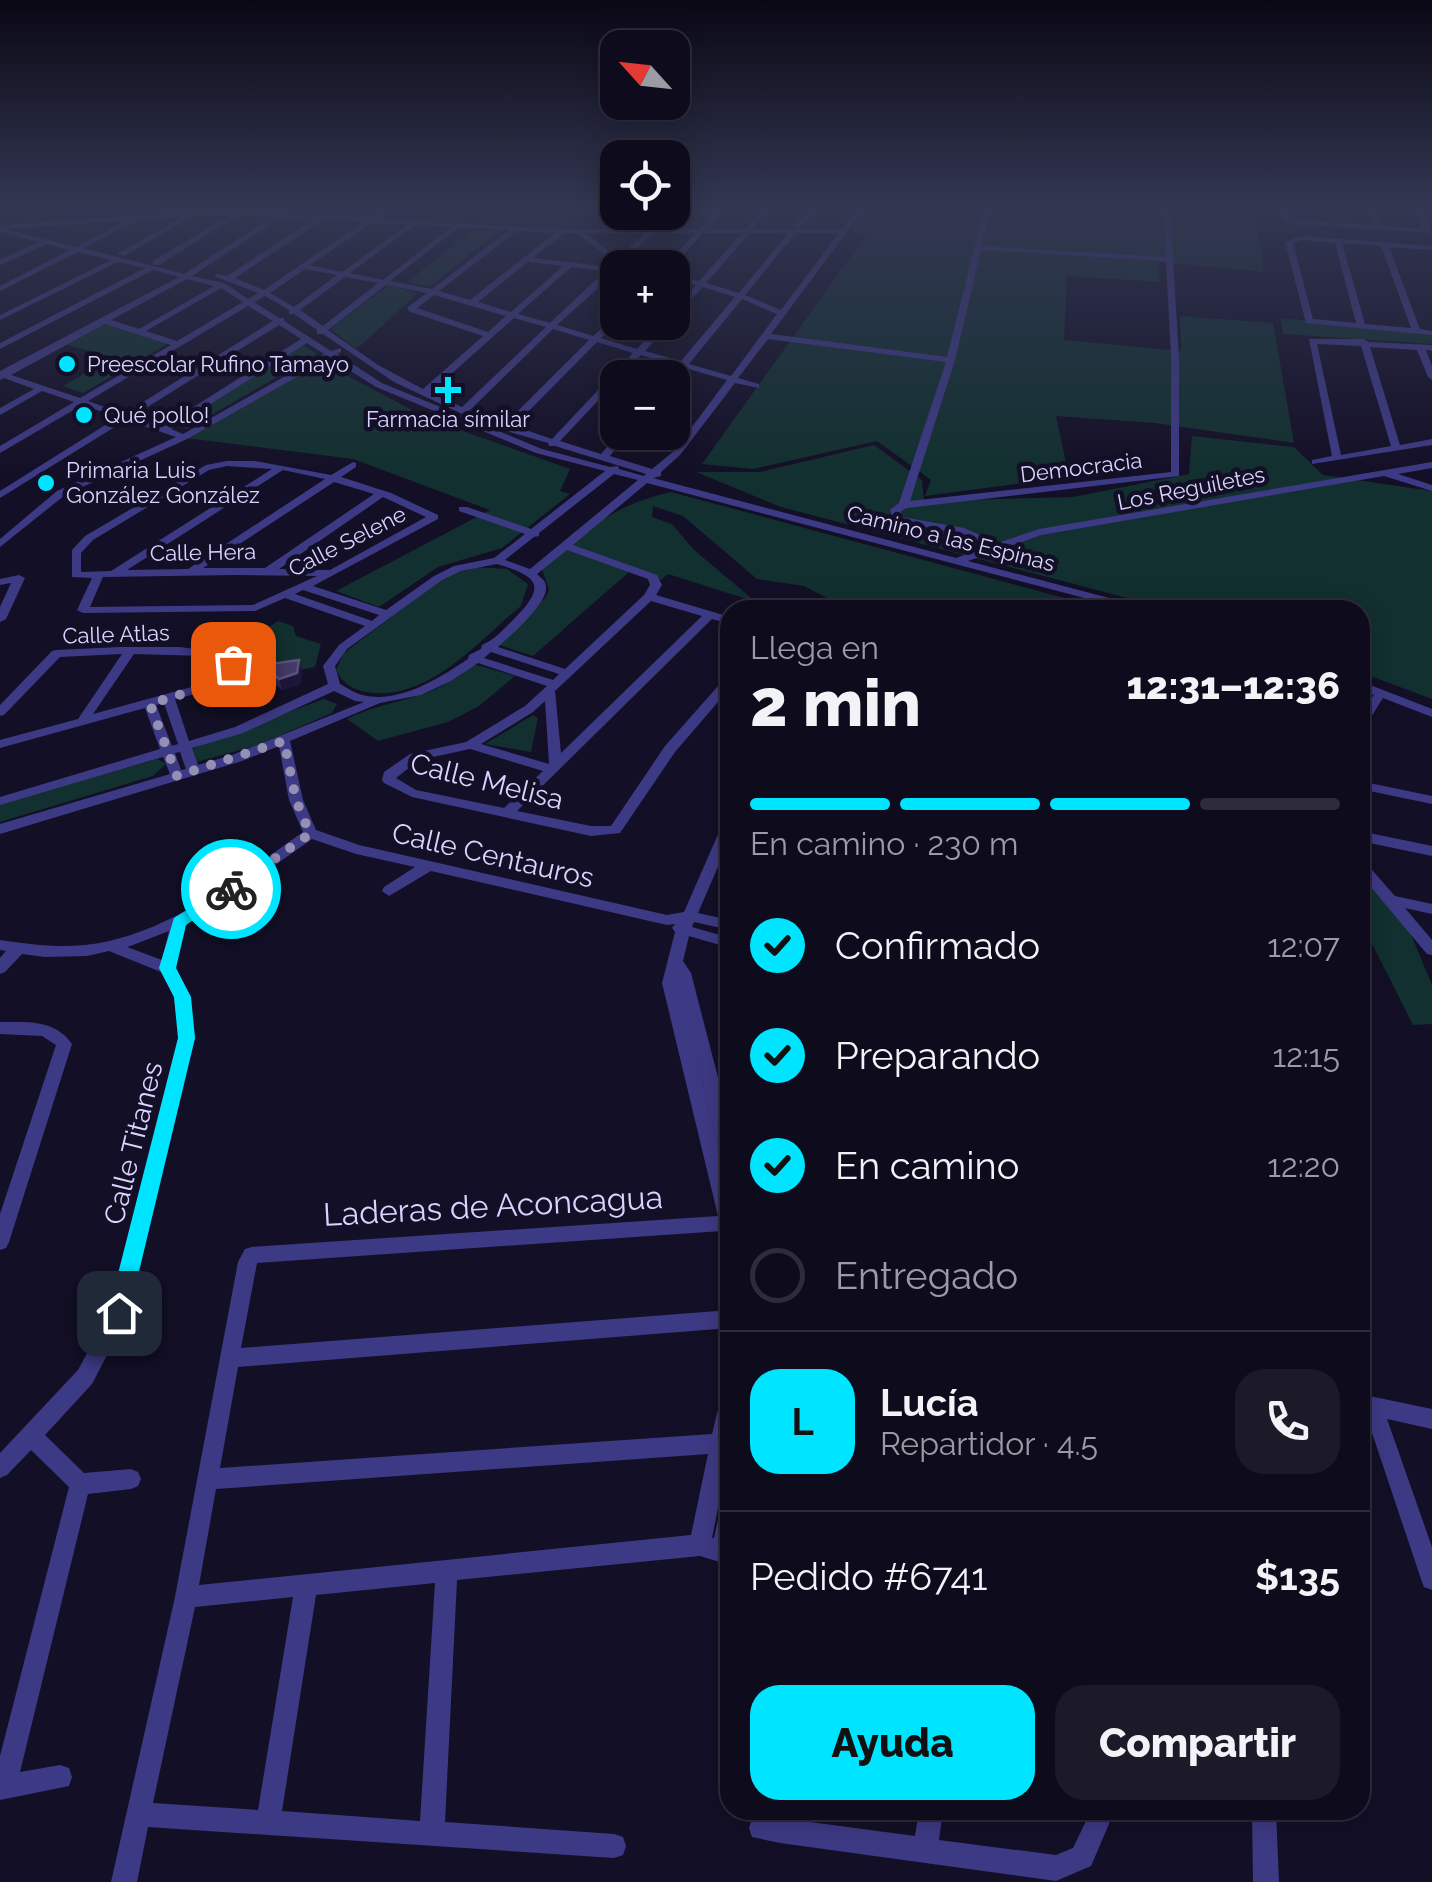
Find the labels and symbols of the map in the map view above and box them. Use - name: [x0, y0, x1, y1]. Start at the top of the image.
- north arrow: [600, 30, 690, 120]
- place label: Preescolar Rufino Tamayo: [87, 351, 349, 377]
- marker: Preescolar Rufino Tamayo: [56, 353, 78, 375]
- marker: Farmacia símilar: [437, 379, 459, 401]
- place label: Qué pollo!: [104, 402, 209, 428]
- marker: Qué pollo!: [73, 404, 95, 426]
- place label: Farmacia símilar: [366, 406, 530, 432]
- street label: Democracia: [1019, 447, 1143, 487]
- place label: Primaria Luis González González: [66, 457, 260, 508]
- street label: Los Reguiletes: [1115, 461, 1267, 515]
- marker: Primaria Luis González González: [35, 472, 57, 494]
- street label: Calle Selene: [284, 500, 410, 582]
- street label: Camino a las Espinas: [844, 500, 1058, 576]
- street label: Calle Hera: [150, 538, 256, 566]
- street label: Calle Atlas: [62, 619, 170, 649]
- pin: [191, 622, 276, 707]
- street label: Calle Melisa: [407, 747, 567, 816]
- street label: Calle Centauros: [389, 816, 597, 895]
- courier: [181, 839, 281, 939]
- street label: Calle Titanes: [97, 1058, 170, 1228]
- street label: Laderas de Aconcagua: [322, 1178, 664, 1233]
- pin: [77, 1271, 162, 1356]

